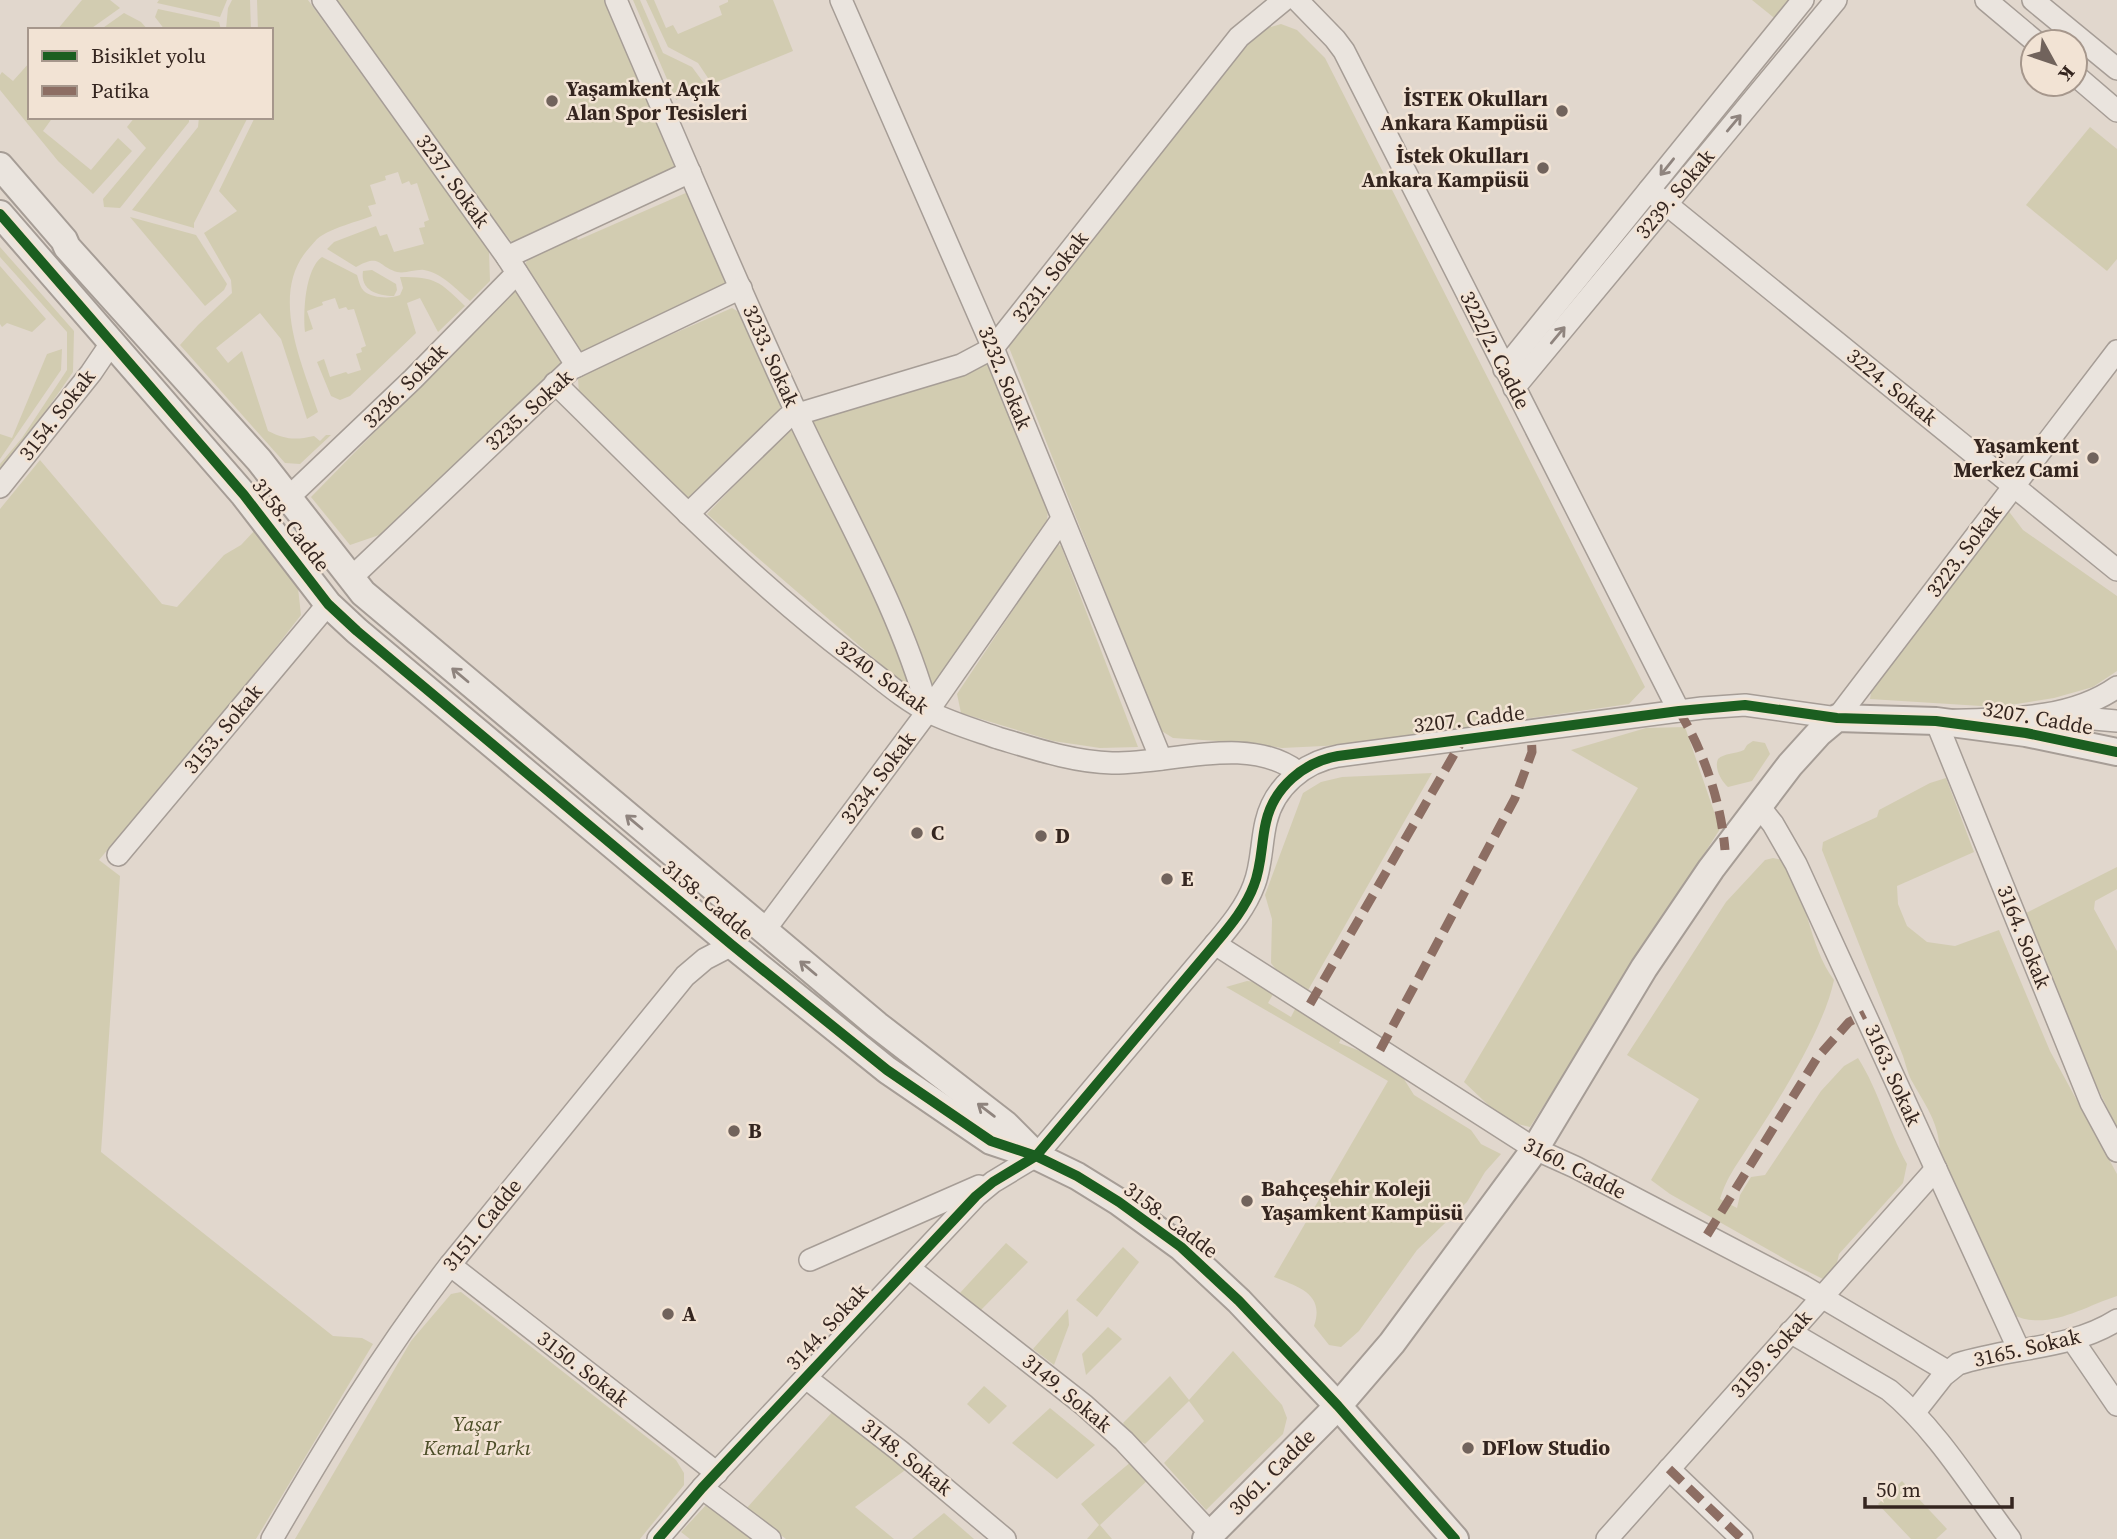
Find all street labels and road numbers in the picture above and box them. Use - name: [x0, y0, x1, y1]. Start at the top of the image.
- street label: 3237. Sokak: [410, 128, 497, 234]
- street label: 3239. Sokak: [1628, 142, 1721, 245]
- street label: 3231. Sokak: [1005, 224, 1095, 329]
- street label: 3222/2. Cadde: [1453, 286, 1538, 414]
- street label: 3233. Sokak: [736, 300, 807, 412]
- street label: 3232. Sokak: [972, 322, 1040, 434]
- street label: 3236. Sokak: [356, 337, 454, 434]
- street label: 3224. Sokak: [1841, 341, 1944, 432]
- street label: 3154. Sokak: [12, 362, 102, 467]
- street label: 3235. Sokak: [478, 362, 579, 457]
- street label: 3158. Cadde: [246, 472, 337, 578]
- street label: 3223. Sokak: [1919, 498, 2008, 603]
- street label: 3240. Sokak: [830, 633, 935, 721]
- street label: 3153. Sokak: [176, 677, 269, 780]
- street label: 3207. Cadde: [1981, 694, 2096, 741]
- street label: 3207. Cadde: [1412, 697, 1526, 740]
- street label: 3234. Sokak: [833, 725, 922, 830]
- street label: 3158. Cadde: [656, 853, 760, 947]
- street label: 3164. Sokak: [1991, 881, 2059, 993]
- street label: 3163. Sokak: [1858, 1019, 1929, 1131]
- street label: 3160. Cadde: [1519, 1129, 1632, 1206]
- street label: 3151. Cadde: [435, 1172, 528, 1277]
- street label: 3158. Cadde: [1118, 1174, 1225, 1265]
- street label: 3144. Sokak: [779, 1277, 875, 1376]
- street label: 3159. Sokak: [1723, 1303, 1818, 1404]
- street label: 3165. Sokak: [1971, 1321, 2084, 1374]
- street label: 3150. Sokak: [531, 1324, 636, 1414]
- street label: 3149. Sokak: [1016, 1346, 1119, 1439]
- street label: 3148. Sokak: [856, 1411, 959, 1502]
- street label: 3061. Cadde: [1222, 1422, 1321, 1521]

